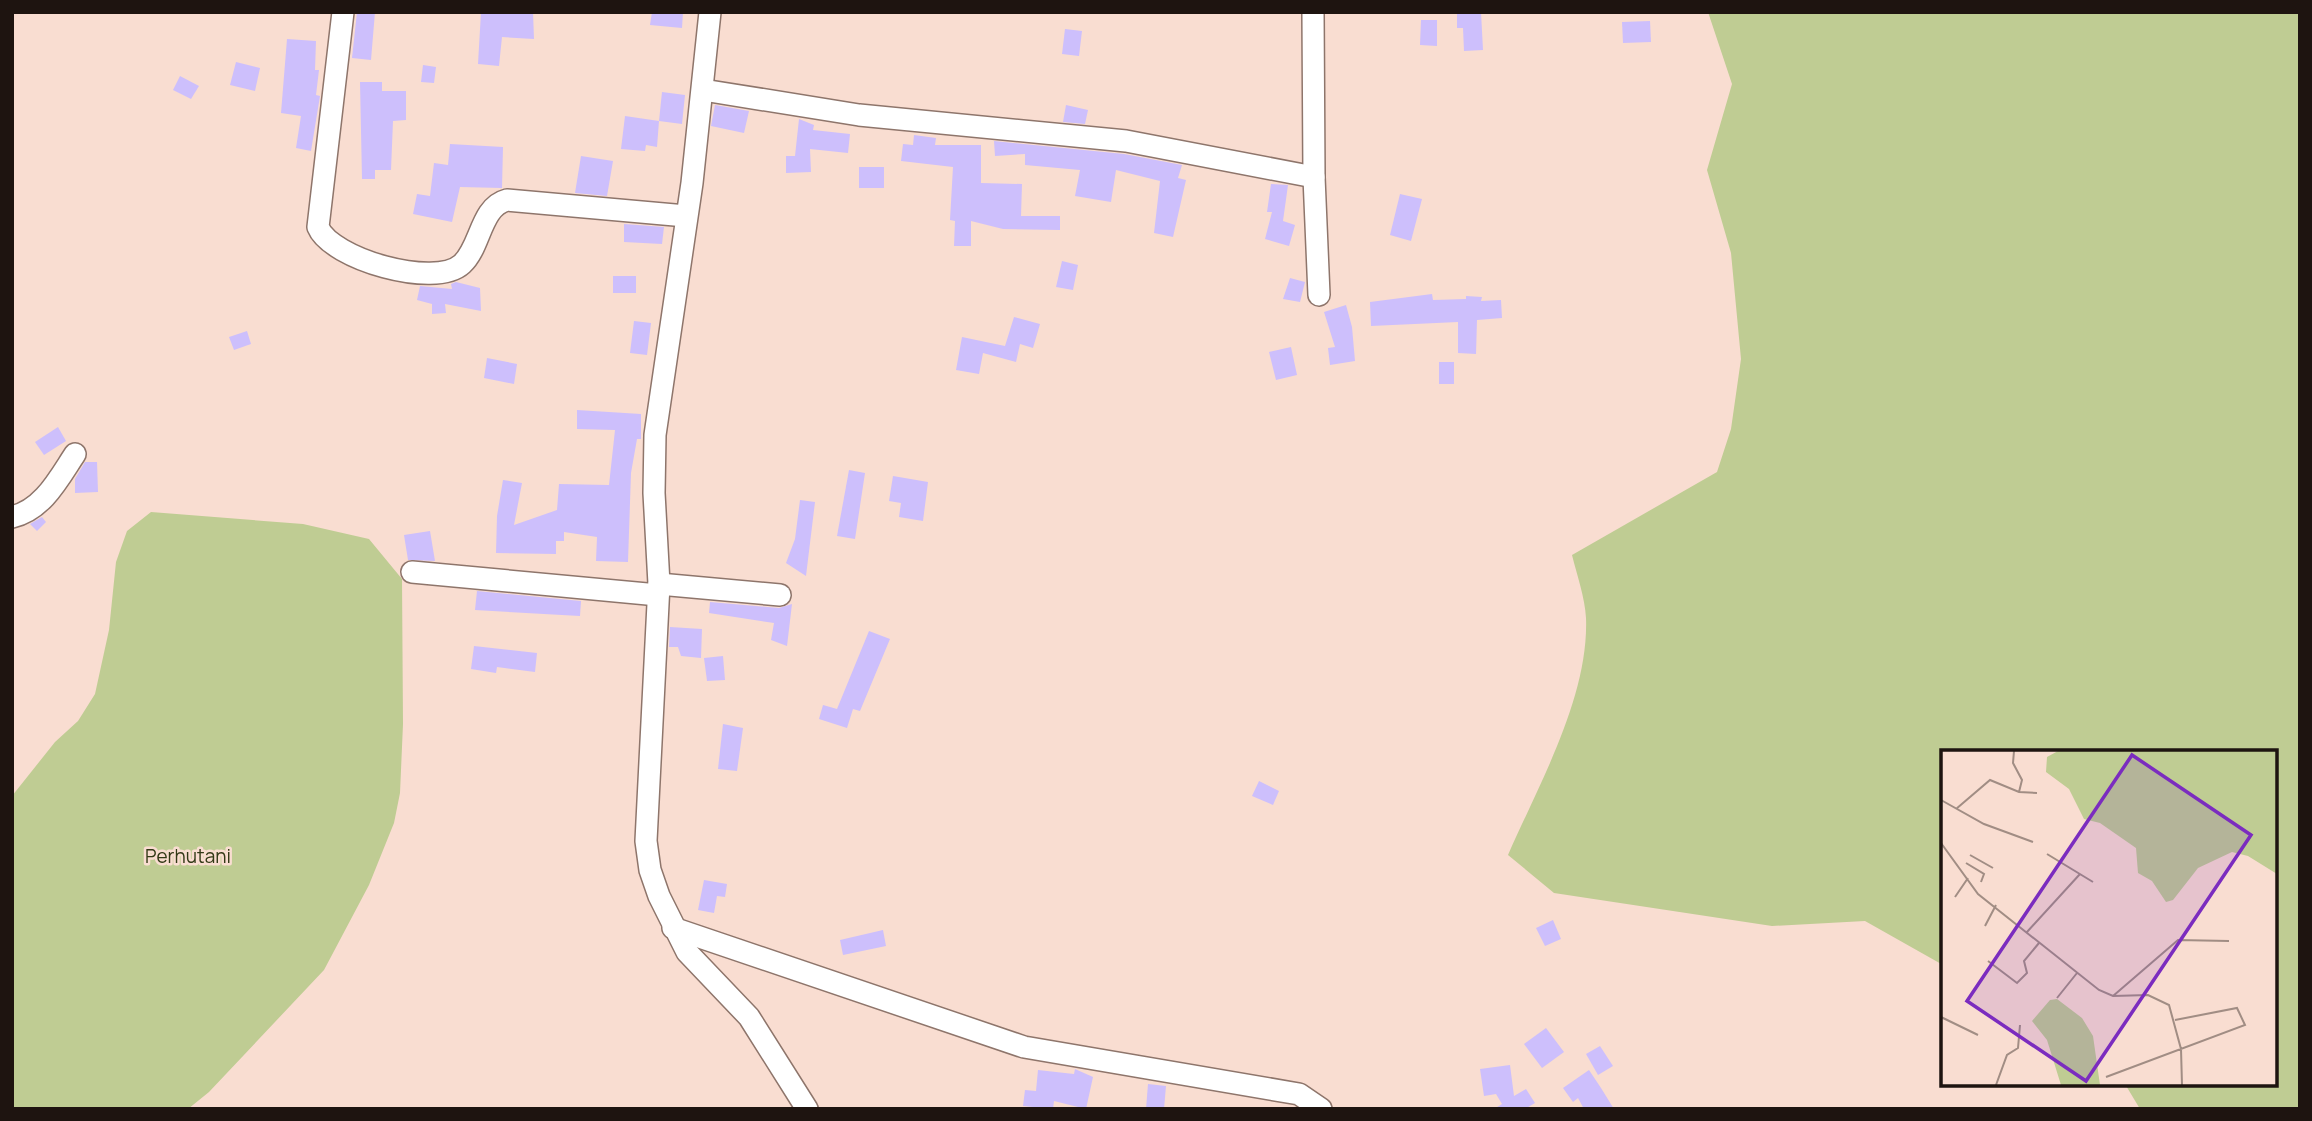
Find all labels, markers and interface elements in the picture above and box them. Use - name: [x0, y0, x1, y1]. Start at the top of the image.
- inset map: [1941, 750, 2277, 1086]
- park label: Perhutani: [145, 843, 231, 869]

